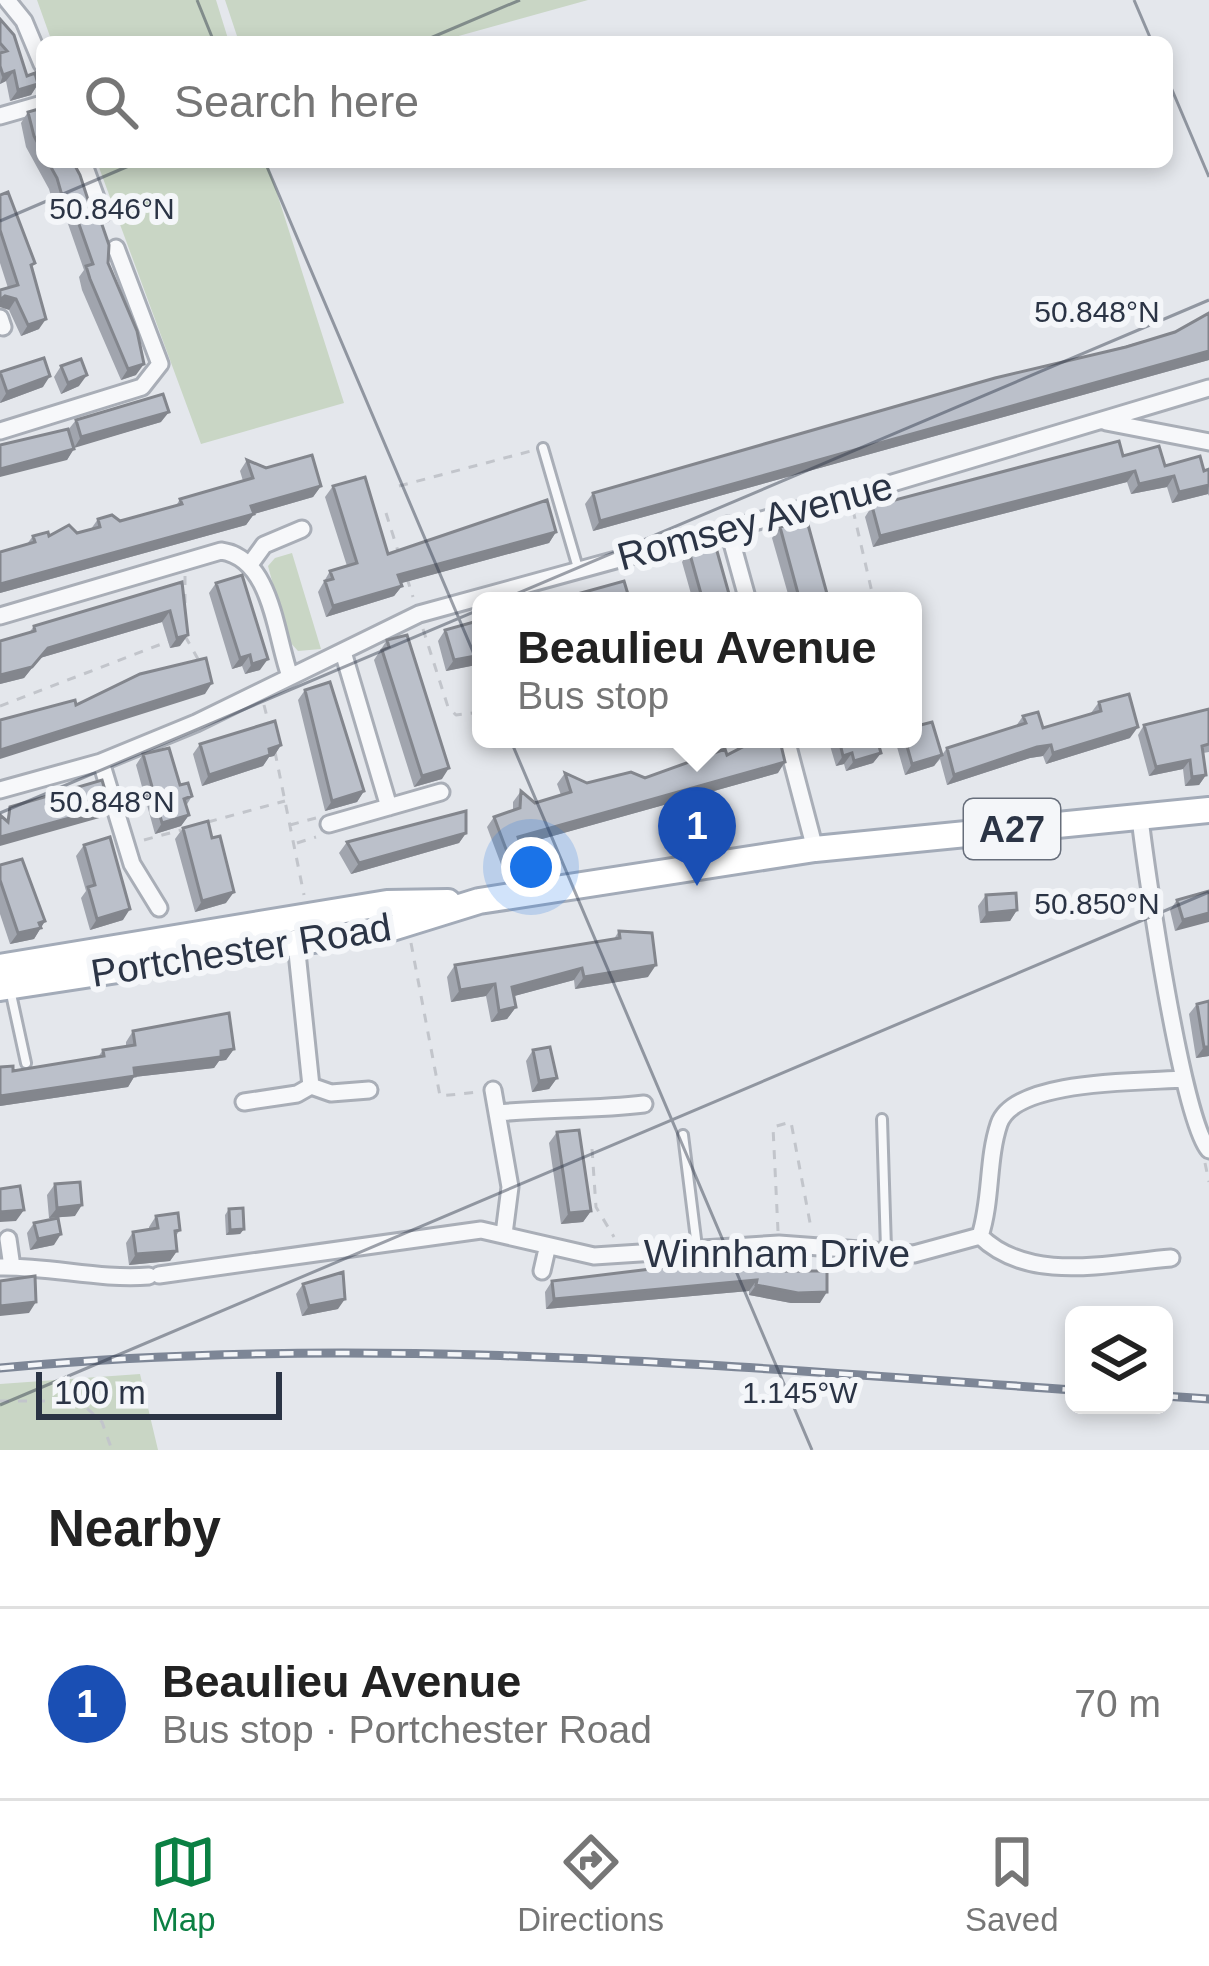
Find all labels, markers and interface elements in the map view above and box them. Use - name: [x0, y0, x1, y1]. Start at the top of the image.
- search box: [36, 36, 1173, 168]
- icon: search: [78, 69, 144, 135]
- text: Search here: [174, 76, 419, 127]
- text: 50.846°N: [49, 192, 175, 225]
- text: 50.848°N: [1034, 295, 1160, 328]
- street label: Romsey Avenue: [613, 464, 897, 578]
- popup: [472, 592, 922, 748]
- text: Beaulieu Avenue: [517, 622, 877, 673]
- text: Bus stop: [517, 674, 669, 717]
- text: 50.848°N: [49, 785, 175, 818]
- pin: 1: [658, 787, 736, 886]
- road number: A27: [964, 799, 1060, 859]
- your location: [501, 837, 561, 897]
- text: 50.850°N: [1034, 887, 1160, 920]
- street label: Portchester Road: [88, 905, 394, 995]
- street label: Winnham Drive: [644, 1232, 910, 1275]
- map controls: [1065, 1306, 1173, 1414]
- button: layers: [1065, 1306, 1173, 1414]
- scale bar: [36, 1366, 282, 1419]
- text: 100 m: [54, 1374, 146, 1411]
- text: 1.145°W: [742, 1376, 858, 1409]
- text: Nearby: [48, 1500, 221, 1557]
- text: Beaulieu Avenue: [162, 1656, 521, 1707]
- text: 1: [76, 1682, 98, 1725]
- text: 70 m: [1074, 1682, 1161, 1725]
- text: Bus stop · Portchester Road: [162, 1708, 652, 1751]
- tab: Map: [150, 1829, 216, 1939]
- tab: Directions: [517, 1829, 664, 1939]
- tab: Saved: [965, 1829, 1059, 1939]

